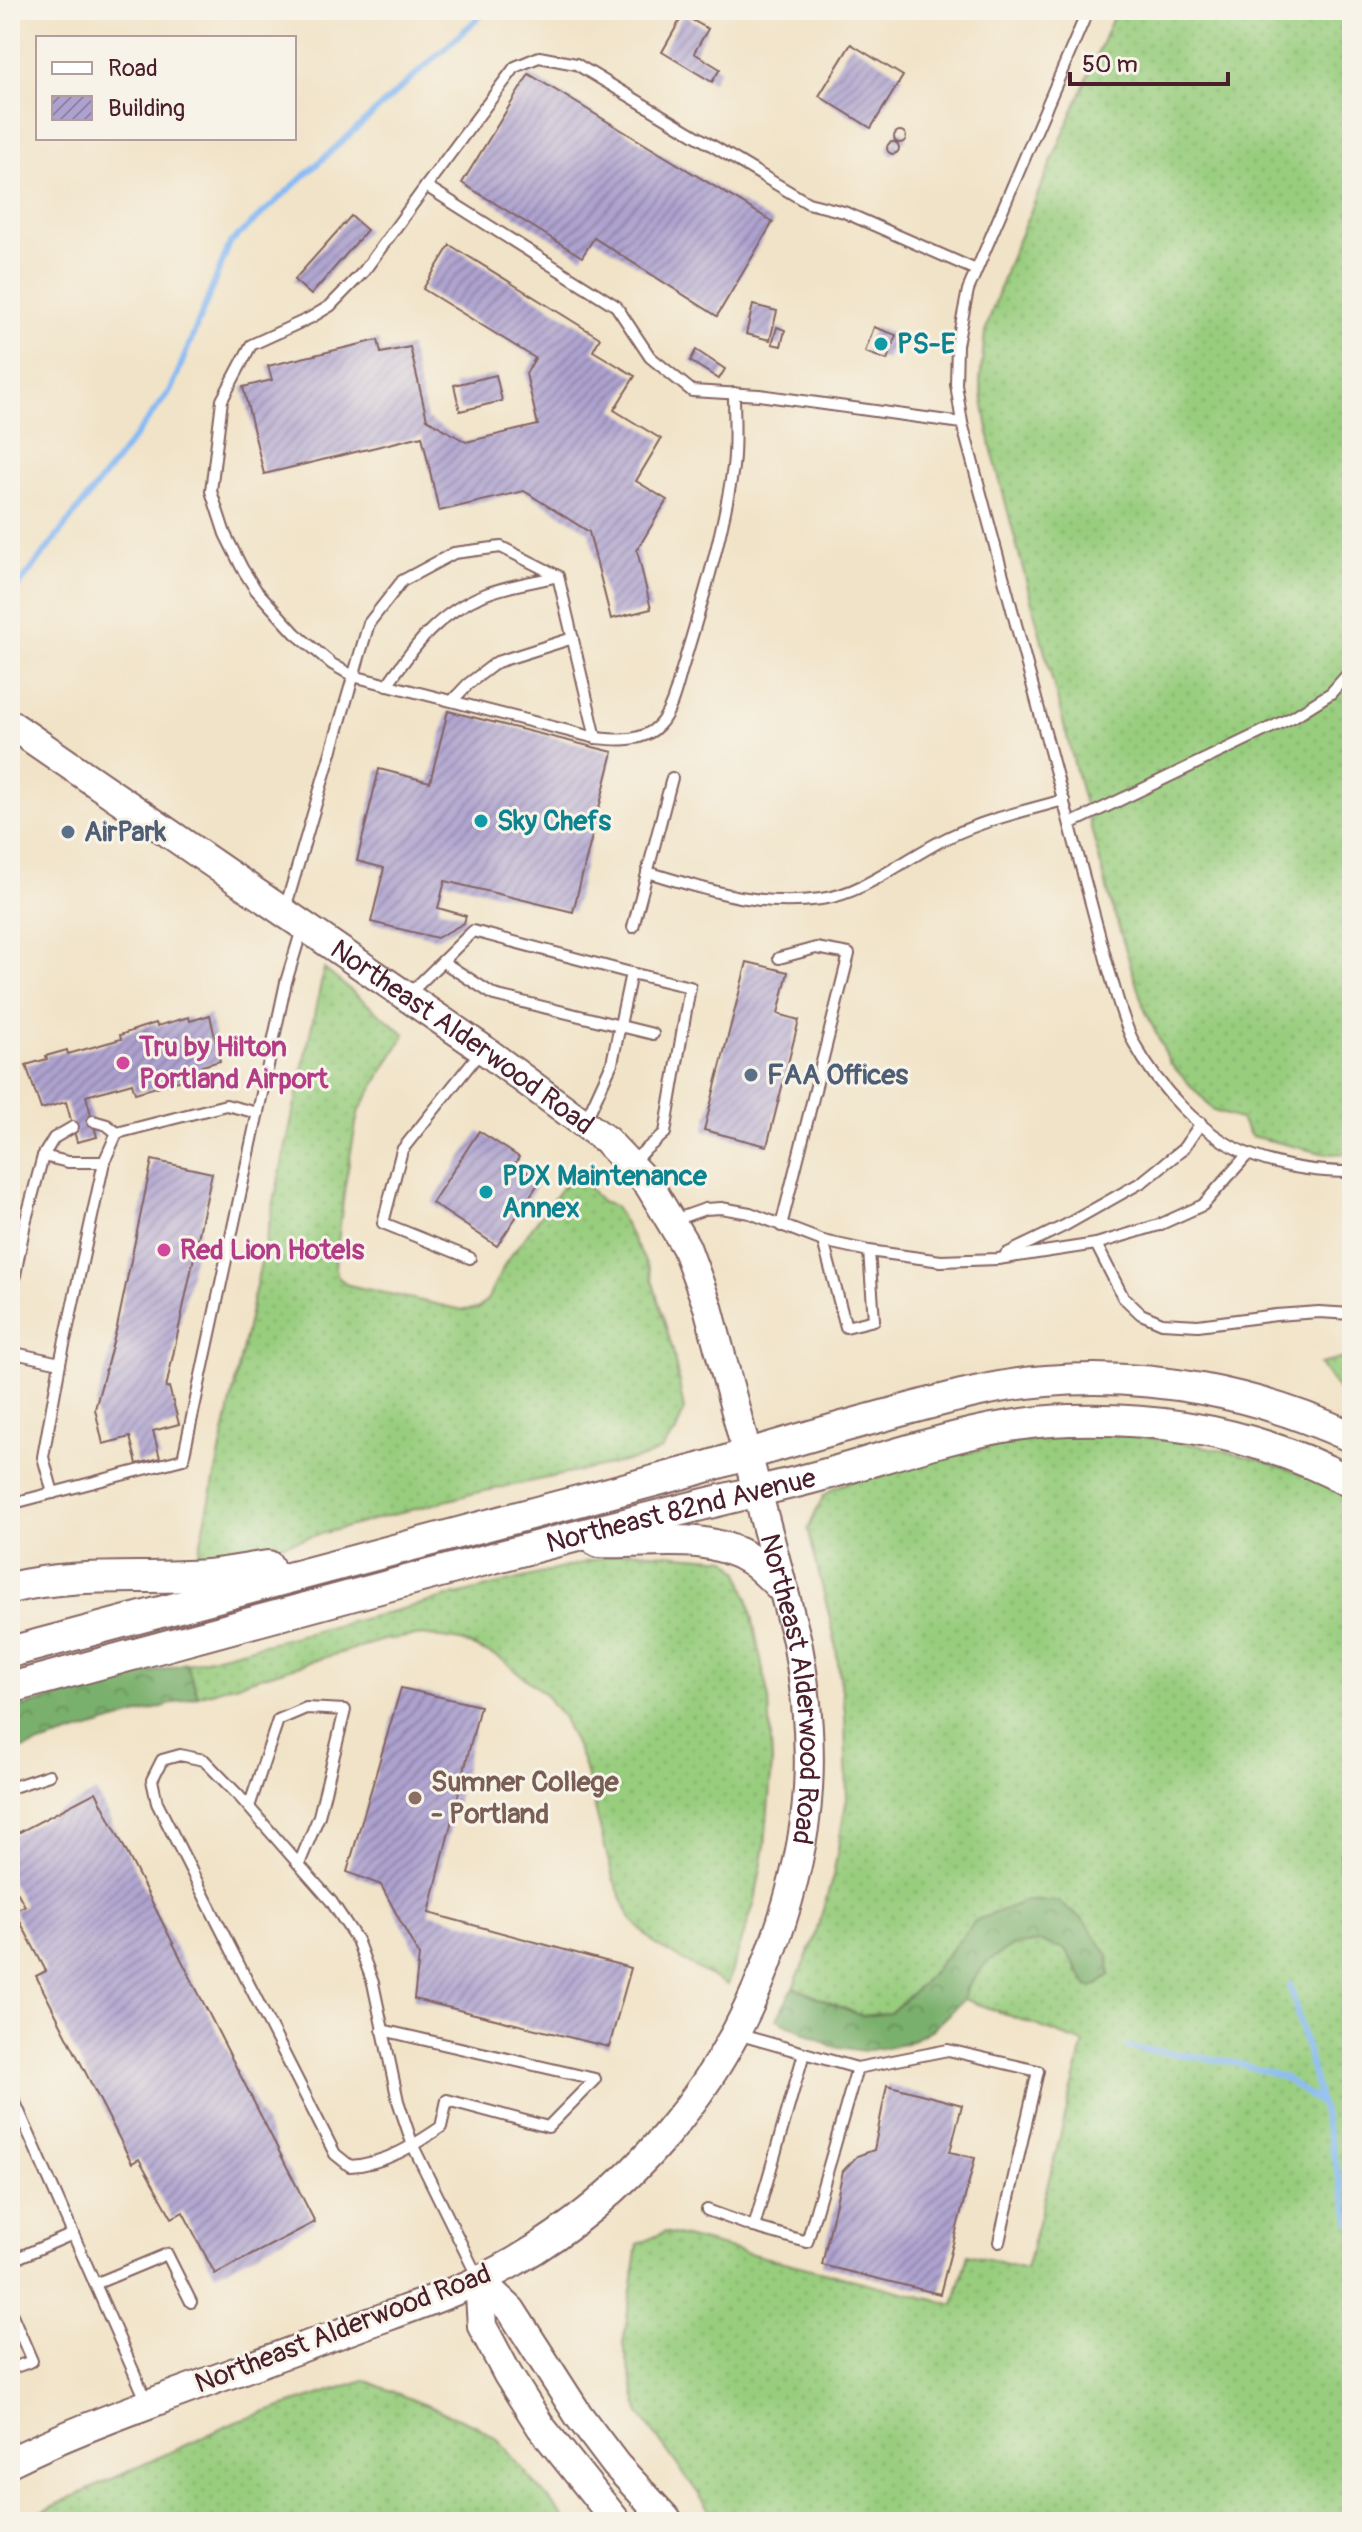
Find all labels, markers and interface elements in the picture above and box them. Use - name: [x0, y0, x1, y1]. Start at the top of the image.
- legend: [36, 36, 296, 140]
- scale bar: [1070, 36, 1228, 86]
- text: 50 m: [1082, 50, 1138, 79]
- text: Road: [108, 54, 158, 83]
- text: Building: [108, 94, 185, 123]
- place label: PS-E: [897, 327, 956, 362]
- marker: PS-E: [872, 335, 890, 353]
- place label: Sky Chefs: [497, 804, 612, 839]
- marker: Sky Chefs: [472, 812, 490, 830]
- place label: AirPark: [84, 815, 167, 850]
- marker: AirPark: [59, 823, 77, 841]
- street label: Northeast Alderwood Road: [324, 932, 601, 1142]
- place label: Tru by Hilton Portland Airport: [138, 1030, 329, 1097]
- marker: Tru by Hilton Portland Airport: [114, 1054, 132, 1072]
- place label: FAA Offices: [767, 1058, 908, 1093]
- marker: FAA Offices: [742, 1066, 760, 1084]
- place label: PDX Maintenance Annex: [502, 1159, 708, 1226]
- marker: PDX Maintenance Annex: [477, 1183, 495, 1201]
- place label: Red Lion Hotels: [180, 1233, 365, 1268]
- marker: Red Lion Hotels: [155, 1241, 173, 1259]
- street label: Northeast 82nd Avenue: [542, 1460, 820, 1561]
- street label: Northeast Alderwood Road: [752, 1530, 826, 1847]
- place label: Sumner College - Portland: [431, 1765, 620, 1832]
- marker: Sumner College - Portland: [406, 1789, 424, 1807]
- street label: Northeast Alderwood Road: [190, 2256, 496, 2402]

